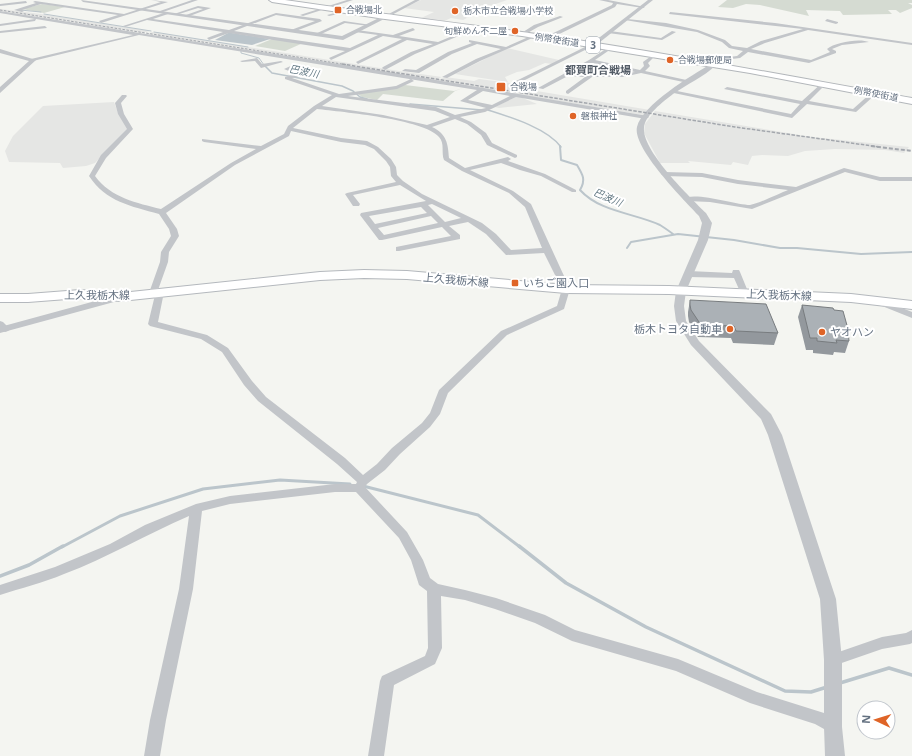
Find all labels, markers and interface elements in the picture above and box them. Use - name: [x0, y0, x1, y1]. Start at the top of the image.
- place label: 合戦場北: [346, 3, 382, 16]
- place label: 栃木市立合戦場小学校: [463, 4, 553, 17]
- marker: 合戦場北: [333, 5, 343, 15]
- marker: 栃木市立合戦場小学校: [450, 6, 460, 16]
- place label: 旬鮮めん不二屋: [444, 24, 507, 37]
- marker: 旬鮮めん不二屋: [510, 26, 520, 36]
- street label: 例幣使街道: [534, 30, 580, 49]
- road number: 3: [586, 37, 600, 53]
- place label: 合戦場郵便局: [678, 53, 732, 66]
- marker: 合戦場郵便局: [665, 55, 675, 65]
- water label: 巴波川: [288, 61, 321, 81]
- district label: 都賀町合戦場: [565, 62, 631, 77]
- place label: 合戦場: [510, 80, 537, 93]
- marker: 合戦場: [495, 81, 507, 93]
- street label: 例幣使街道: [853, 83, 899, 104]
- place label: 磐根神社: [581, 109, 617, 122]
- marker: 磐根神社: [568, 111, 578, 121]
- water label: 巴波川: [591, 185, 625, 210]
- street label: 上久我栃木線: [423, 269, 490, 290]
- place label: いちご園入口: [523, 275, 589, 290]
- marker: いちご園入口: [510, 278, 520, 288]
- street label: 上久我栃木線: [746, 286, 812, 303]
- street label: 上久我栃木線: [64, 287, 130, 302]
- place label: 栃木トヨタ自動車: [634, 321, 722, 336]
- marker: 栃木トヨタ自動車: [725, 324, 735, 334]
- place label: ヤオハン: [830, 324, 874, 339]
- marker: ヤオハン: [817, 327, 827, 337]
- north arrow: [856, 700, 896, 740]
- text: N: [858, 714, 873, 724]

